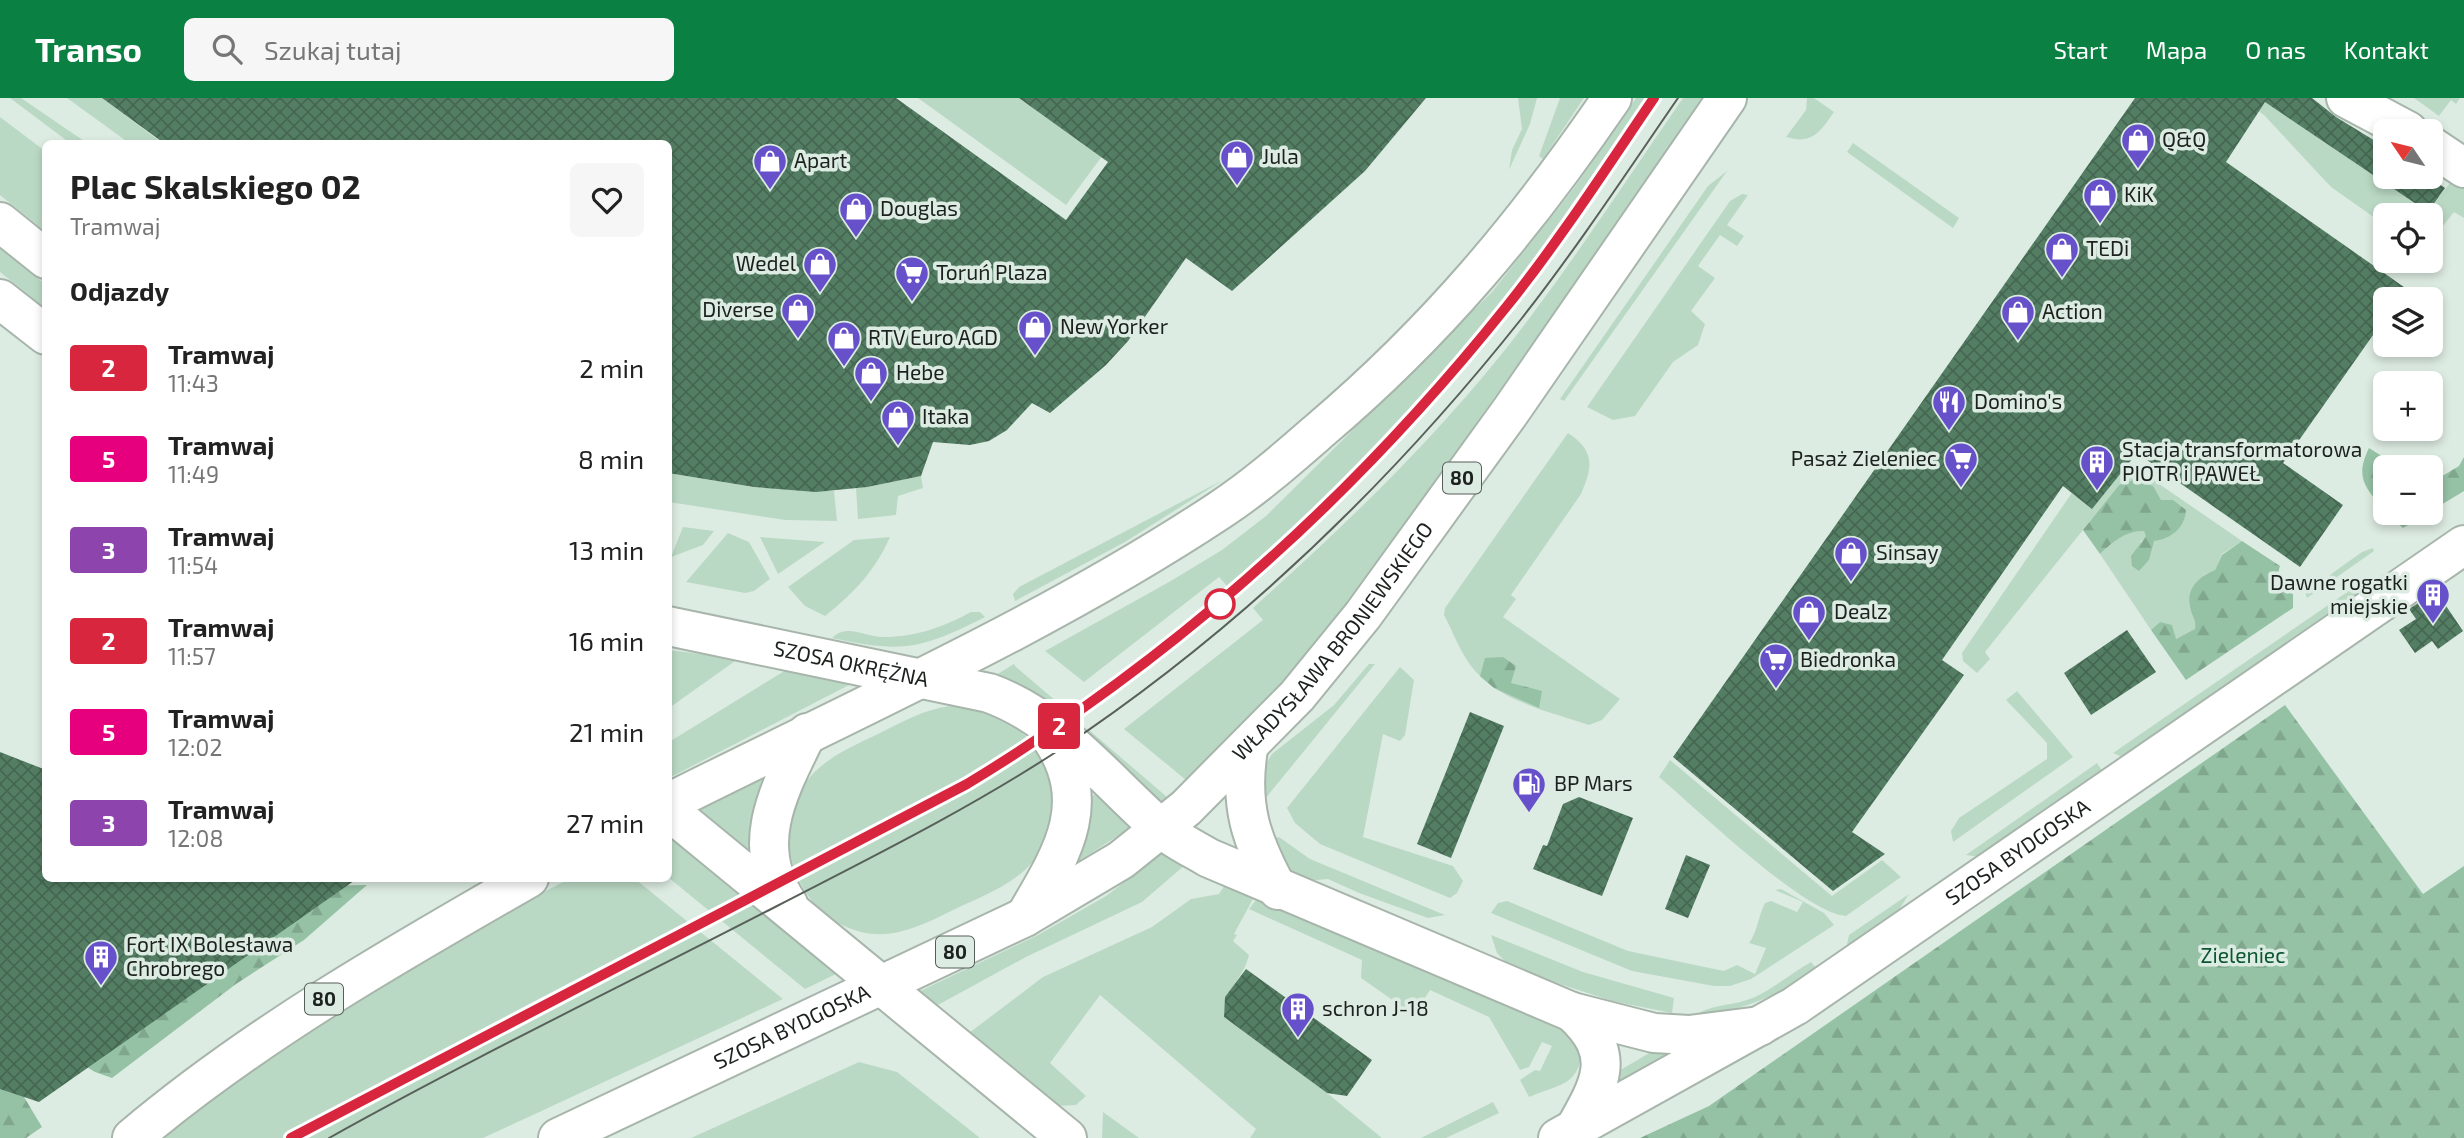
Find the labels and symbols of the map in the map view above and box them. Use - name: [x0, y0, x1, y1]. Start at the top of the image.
- north arrow: [2373, 119, 2443, 189]
- shop icon: Q&Q: [2119, 121, 2157, 170]
- place label: Q&Q: [2162, 126, 2206, 152]
- shop icon: Jula: [1218, 138, 1256, 187]
- shop icon: Apart: [751, 142, 789, 191]
- place label: Jula: [1262, 143, 1299, 168]
- place label: Apart: [794, 147, 847, 172]
- shop icon: KiK: [2081, 176, 2119, 225]
- place label: KiK: [2124, 181, 2155, 206]
- shop icon: Douglas: [837, 190, 875, 239]
- place label: Douglas: [880, 195, 958, 220]
- shop icon: TEDi: [2043, 230, 2081, 279]
- place label: TEDi: [2086, 235, 2129, 260]
- shop icon: Wedel: [801, 245, 839, 294]
- place label: Wedel: [736, 250, 797, 275]
- supermarket icon: Toruń Plaza: [893, 254, 931, 303]
- place label: Toruń Plaza: [936, 259, 1047, 284]
- shop icon: Diverse: [779, 291, 817, 340]
- shop icon: Action: [1999, 293, 2037, 342]
- place label: Diverse: [702, 296, 774, 321]
- place label: Action: [2042, 298, 2103, 323]
- shop icon: New Yorker: [1016, 308, 1054, 357]
- place label: New Yorker: [1060, 313, 1169, 338]
- shop icon: RTV Euro AGD: [825, 319, 863, 368]
- place label: RTV Euro AGD: [868, 324, 998, 349]
- shop icon: Hebe: [852, 354, 890, 403]
- place label: Hebe: [896, 359, 945, 384]
- restaurant icon: Domino's: [1930, 383, 1968, 432]
- place label: Domino's: [1974, 388, 2062, 413]
- shop icon: Itaka: [879, 398, 917, 447]
- place label: Itaka: [922, 403, 969, 428]
- place label: Stacja transformatorowa PIOTR i PAWEŁ: [2122, 436, 2362, 485]
- supermarket icon: Pasaż Zieleniec: [1942, 440, 1980, 489]
- building icon: Stacja transformatorowa PIOTR i PAWEŁ: [2078, 443, 2116, 492]
- place label: Pasaż Zieleniec: [1791, 445, 1937, 470]
- road number: 80: [1443, 462, 1481, 494]
- street label: WŁADYSŁAWA BRONIEWSKIEGO: [1226, 517, 1437, 765]
- shop icon: Sinsay: [1832, 534, 1870, 583]
- place label: Sinsay: [1876, 539, 1939, 564]
- place label: Dawne rogatki miejskie: [2270, 569, 2408, 619]
- building icon: Dawne rogatki miejskie: [2414, 576, 2452, 625]
- unlabelled marker: [1205, 589, 1235, 619]
- shop icon: Dealz: [1790, 593, 1828, 642]
- place label: Dealz: [1834, 598, 1888, 623]
- street label: SZOSA OKRĘŻNA: [772, 634, 931, 691]
- supermarket icon: Biedronka: [1757, 641, 1795, 690]
- place label: Biedronka: [1800, 646, 1896, 671]
- line badge: 2: [1036, 703, 1082, 749]
- fuel station icon: BP Mars: [1510, 765, 1548, 814]
- place label: BP Mars: [1554, 770, 1633, 795]
- street label: SZOSA BYDGOSKA: [1940, 793, 2094, 910]
- place label: Fort IX Bolesława Chrobrego: [126, 931, 293, 980]
- road number: 80: [936, 936, 974, 968]
- building icon: Fort IX Bolesława Chrobrego: [82, 938, 120, 987]
- park label: Zieleniec: [2201, 942, 2285, 967]
- street label: SZOSA BYDGOSKA: [709, 978, 874, 1073]
- road number: 80: [305, 984, 343, 1015]
- building icon: schron J-18: [1279, 990, 1317, 1039]
- place label: schron J-18: [1322, 995, 1429, 1020]

